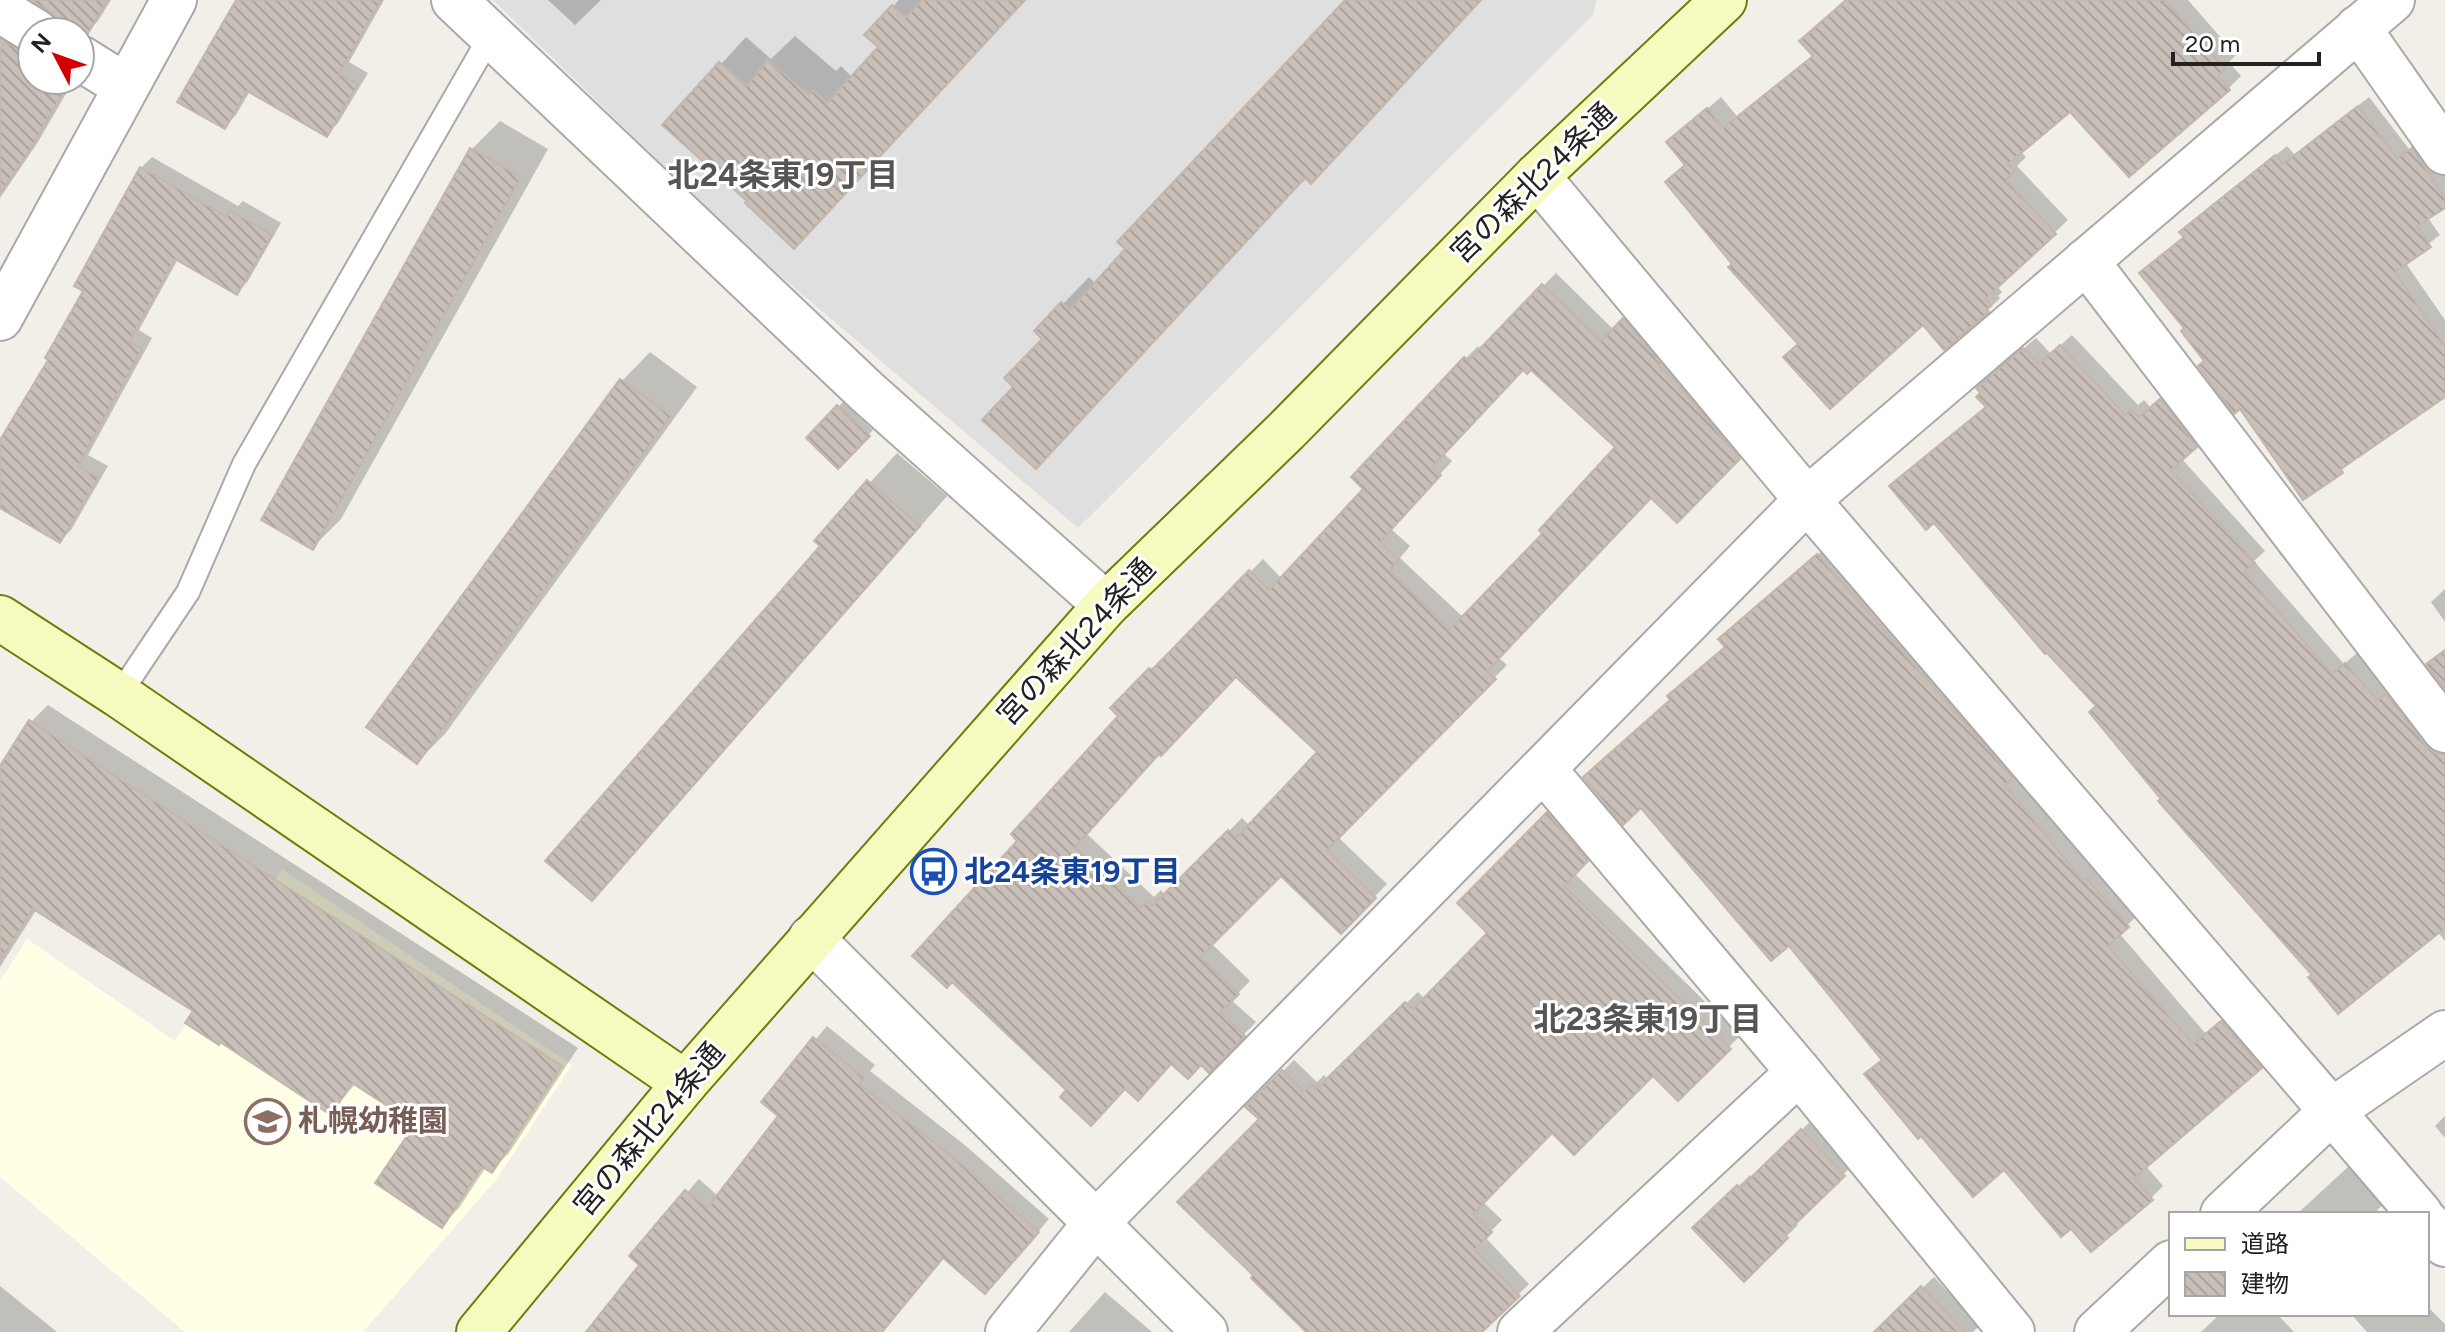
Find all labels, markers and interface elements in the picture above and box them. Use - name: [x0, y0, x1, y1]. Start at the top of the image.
- north arrow: [16, 16, 96, 96]
- scale bar: [2173, 16, 2319, 66]
- text: N: [26, 28, 57, 58]
- text: 20 m: [2185, 29, 2240, 58]
- street label: 宮の森北24条通: [1442, 95, 1623, 271]
- district label: 北24条東19丁目: [668, 156, 898, 194]
- street label: 宮の森北24条通: [989, 550, 1163, 733]
- bus stop icon: 北24条東19丁目: [909, 848, 957, 896]
- place label: 北24条東19丁目: [964, 853, 1180, 890]
- district label: 北23条東19丁目: [1534, 1000, 1762, 1038]
- street label: 宮の森北24条通: [565, 1034, 732, 1223]
- school or university icon: 札幌幼稚園: [243, 1097, 291, 1145]
- place label: 札幌幼稚園: [298, 1102, 448, 1139]
- legend: [2169, 1212, 2429, 1316]
- text: 道路: [2241, 1229, 2289, 1258]
- text: 建物: [2241, 1269, 2289, 1298]

